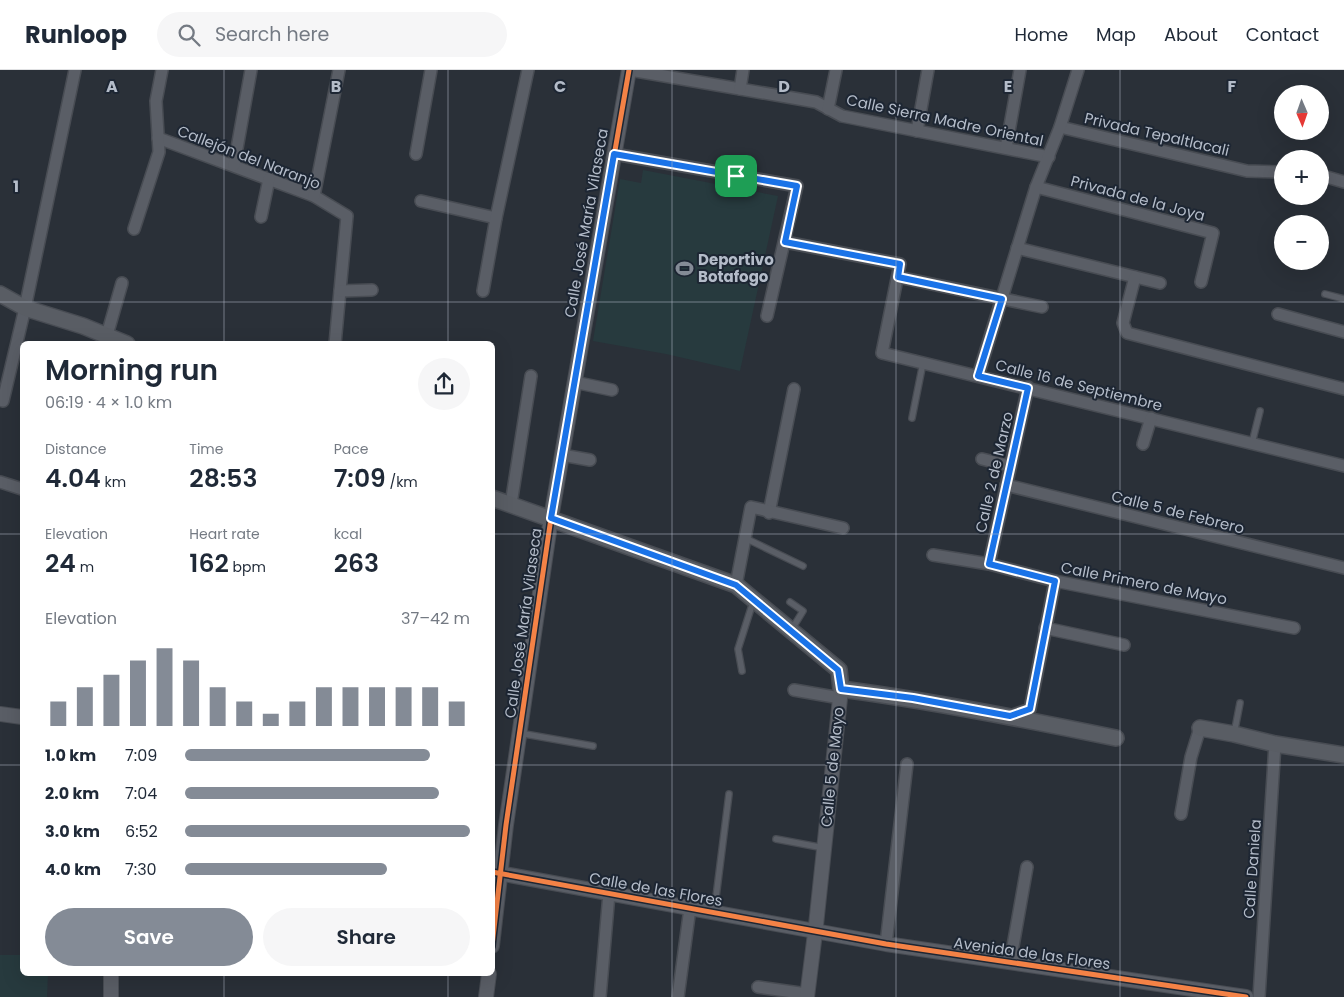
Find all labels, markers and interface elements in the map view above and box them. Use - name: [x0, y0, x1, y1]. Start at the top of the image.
- search box: [157, 12, 507, 57]
- text: Runloop: [25, 18, 127, 51]
- icon: search: [175, 21, 203, 49]
- text: Search here: [215, 21, 329, 48]
- text: Home: [1014, 22, 1068, 47]
- text: Map: [1096, 22, 1136, 47]
- text: About: [1164, 22, 1218, 47]
- text: Contact: [1246, 22, 1319, 47]
- text: A: [106, 75, 118, 98]
- text: B: [331, 75, 341, 98]
- text: C: [554, 75, 566, 98]
- text: D: [778, 75, 790, 98]
- text: E: [1004, 75, 1012, 98]
- text: F: [1228, 75, 1237, 98]
- north arrow: [1274, 85, 1329, 140]
- map controls: [1274, 85, 1329, 270]
- street label: Calle Sierra Madre Oriental: [845, 89, 1045, 151]
- street label: Privada Tepaltlacali: [1082, 107, 1232, 161]
- street label: Callejón del Naranjo: [174, 120, 324, 194]
- street label: Calle José María Vilaseca: [559, 127, 613, 319]
- button: +: [1274, 150, 1329, 205]
- pin: [715, 155, 757, 197]
- icon: arrive: [722, 162, 750, 190]
- street label: Privada de la Joya: [1069, 170, 1207, 226]
- text: 1: [13, 175, 19, 198]
- button: −: [1274, 215, 1329, 270]
- place label: Deportivo Botafogo: [698, 249, 774, 287]
- sports icon: Deportivo Botafogo: [674, 258, 694, 278]
- text: Morning run: [45, 351, 218, 390]
- street label: Calle 16 de Septiembre: [993, 354, 1165, 416]
- button: share: [418, 358, 470, 410]
- text: 06:19 · 4 × 1.0 km: [45, 391, 172, 414]
- street label: Calle 2 de Marzo: [970, 409, 1018, 535]
- text: Distance: [45, 439, 106, 459]
- text: Time: [189, 439, 223, 459]
- text: Pace: [334, 439, 368, 459]
- text: 4.04: [45, 461, 101, 496]
- text: 28:53: [189, 461, 257, 496]
- text: 7:09: [334, 461, 386, 496]
- text: km: [101, 472, 126, 492]
- text: /km: [386, 472, 418, 492]
- street label: Calle 5 de Febrero: [1109, 485, 1247, 539]
- text: Elevation: [45, 524, 108, 544]
- text: Heart rate: [189, 524, 260, 544]
- text: kcal: [334, 524, 362, 544]
- street label: Calle José María Vilaseca: [499, 527, 547, 719]
- text: 24: [45, 546, 76, 581]
- text: 162: [189, 546, 229, 581]
- text: 263: [334, 546, 379, 581]
- text: m: [76, 557, 94, 577]
- text: bpm: [229, 557, 266, 577]
- street label: Calle Primero de Mayo: [1059, 557, 1229, 609]
- text: Elevation: [45, 607, 117, 630]
- text: 37–42 m: [401, 607, 470, 630]
- street label: Calle 5 de Mayo: [815, 706, 849, 828]
- text: 1.0 km: [45, 744, 96, 767]
- text: 7:09: [125, 744, 157, 767]
- text: 2.0 km: [45, 782, 99, 805]
- text: 7:04: [125, 782, 157, 805]
- street label: Calle Daniela: [1238, 819, 1266, 919]
- text: 3.0 km: [45, 820, 100, 843]
- text: 6:52: [125, 820, 158, 843]
- text: 4.0 km: [45, 858, 101, 881]
- text: 7:30: [125, 858, 157, 881]
- street label: Calle de las Flores: [588, 867, 725, 911]
- button: Save: [45, 908, 253, 966]
- button: Share: [263, 908, 470, 966]
- street label: Avenida de las Flores: [952, 932, 1112, 974]

